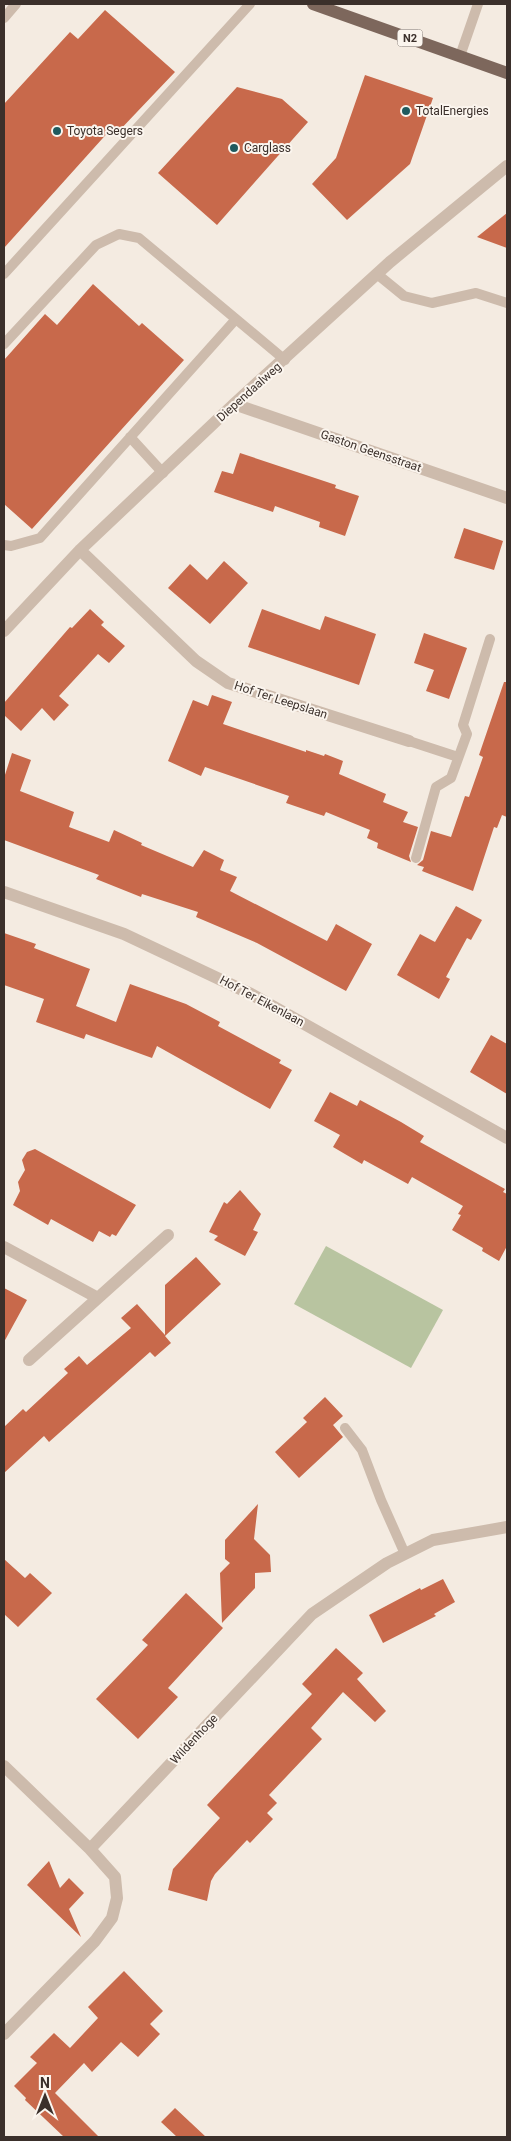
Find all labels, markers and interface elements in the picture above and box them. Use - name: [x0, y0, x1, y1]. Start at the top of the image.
- road number: N2: [398, 29, 422, 46]
- place label: TotalEnergies: [416, 104, 489, 118]
- marker: TotalEnergies: [400, 105, 412, 117]
- place label: Toyota Segers: [67, 124, 143, 138]
- marker: Toyota Segers: [51, 125, 63, 137]
- place label: Carglass: [244, 141, 291, 155]
- marker: Carglass: [228, 142, 240, 154]
- street label: Diependaalweg: [214, 359, 284, 425]
- street label: Gaston Geensstraat: [319, 427, 423, 475]
- street label: Hof Ter Leepslaan: [233, 678, 329, 722]
- street label: Hof Ter Eikenlaan: [217, 973, 307, 1029]
- street label: Wildenhoge: [167, 1711, 221, 1767]
- north arrow: [20, 2071, 70, 2121]
- text: N: [40, 2075, 50, 2091]

